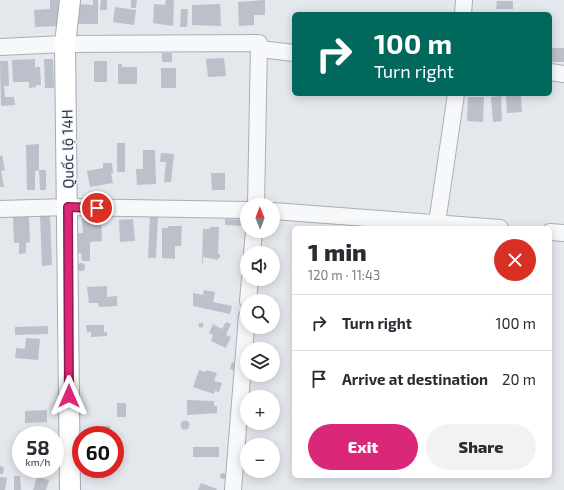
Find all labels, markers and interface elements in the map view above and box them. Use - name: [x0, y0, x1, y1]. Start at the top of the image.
- text: 100 m: [374, 26, 452, 60]
- icon: right: [308, 28, 360, 80]
- text: Turn right: [374, 60, 454, 82]
- street label: Quốc lộ 14H: [57, 109, 78, 189]
- pin: [80, 191, 114, 225]
- icon: arrive: [86, 197, 108, 219]
- north arrow: [240, 198, 280, 238]
- map controls: [240, 198, 280, 478]
- text: 1 min: [308, 237, 367, 266]
- button: close: [494, 239, 536, 281]
- button: sound: [240, 246, 280, 286]
- text: 120 m · 11:43: [308, 267, 380, 283]
- button: search: [240, 294, 280, 334]
- icon: right: [308, 312, 330, 334]
- text: Turn right: [342, 314, 412, 332]
- text: 100 m: [495, 314, 536, 332]
- button: layers: [240, 342, 280, 382]
- icon: arrive: [308, 368, 330, 390]
- text: Arrive at destination: [342, 370, 488, 388]
- text: 20 m: [502, 370, 536, 388]
- position arrow: [48, 375, 90, 417]
- button: +: [240, 390, 280, 430]
- button: Exit: [308, 424, 418, 470]
- button: Share: [426, 424, 536, 470]
- speed limit sign: 60: [72, 426, 124, 478]
- text: 58: [26, 435, 50, 459]
- button: −: [240, 438, 280, 478]
- text: km/h: [26, 456, 50, 468]

